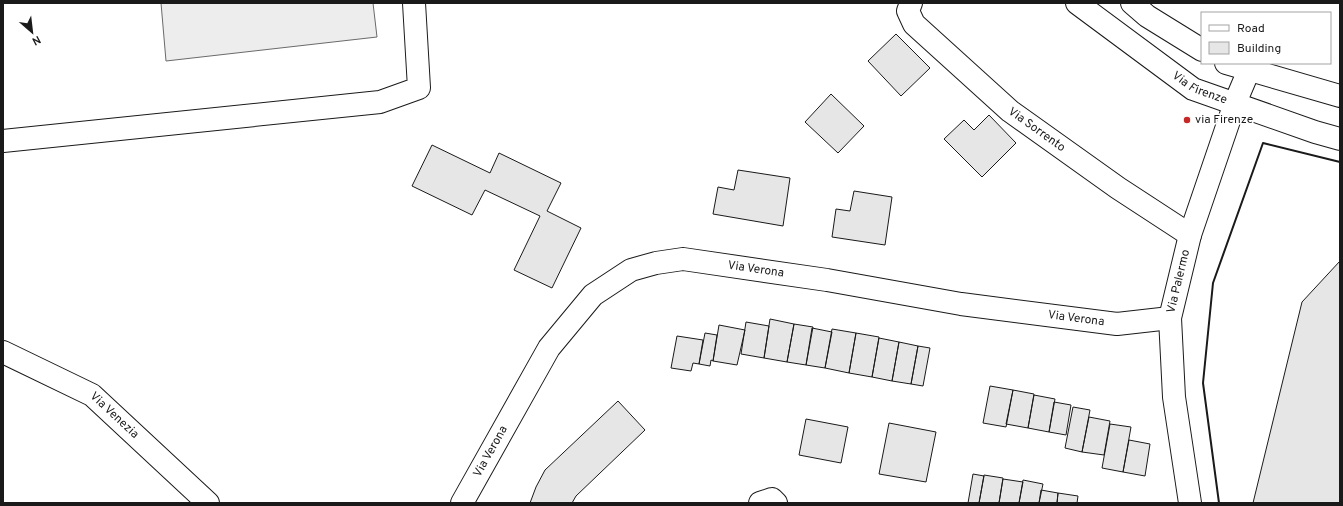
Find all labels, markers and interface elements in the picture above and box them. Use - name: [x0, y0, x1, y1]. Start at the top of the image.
- north arrow: [12, 12, 52, 52]
- legend: [1201, 12, 1331, 64]
- text: Road: [1237, 21, 1265, 37]
- text: N: [29, 32, 43, 48]
- text: Building: [1237, 41, 1281, 57]
- street label: Via Firenze: [1169, 68, 1229, 108]
- street label: Via Sorrento: [1005, 104, 1069, 156]
- place label: via Firenze: [1195, 112, 1253, 128]
- marker: via Firenze: [1182, 115, 1192, 125]
- street label: Via Palermo: [1163, 248, 1194, 315]
- street label: Via Verona: [727, 258, 785, 282]
- street label: Via Verona: [1047, 307, 1105, 330]
- street label: Via Venezia: [86, 389, 142, 442]
- street label: Via Verona: [470, 423, 512, 480]

